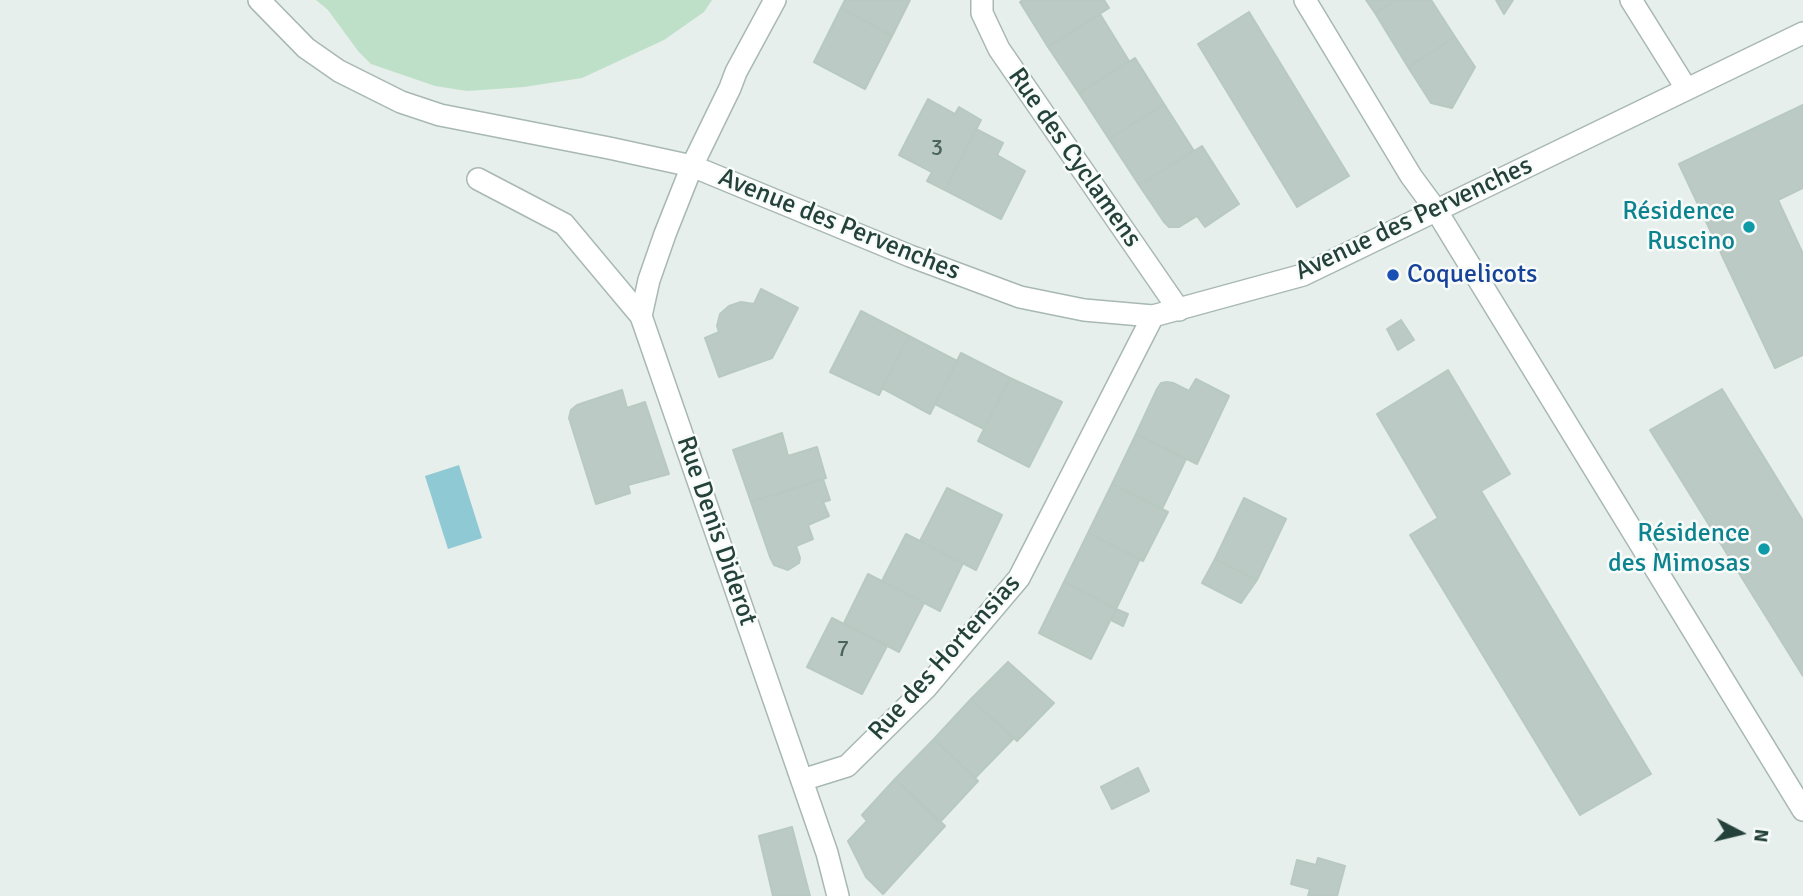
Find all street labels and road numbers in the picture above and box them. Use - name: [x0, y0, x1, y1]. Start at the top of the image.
- street label: Rue des Cyclamens: [1000, 62, 1148, 254]
- street label: Avenue des Pervenches: [1291, 150, 1537, 288]
- street label: Avenue des Pervenches: [714, 162, 964, 288]
- street label: Rue Denis Diderot: [669, 432, 763, 630]
- street label: Rue des Hortensias: [862, 569, 1028, 747]

